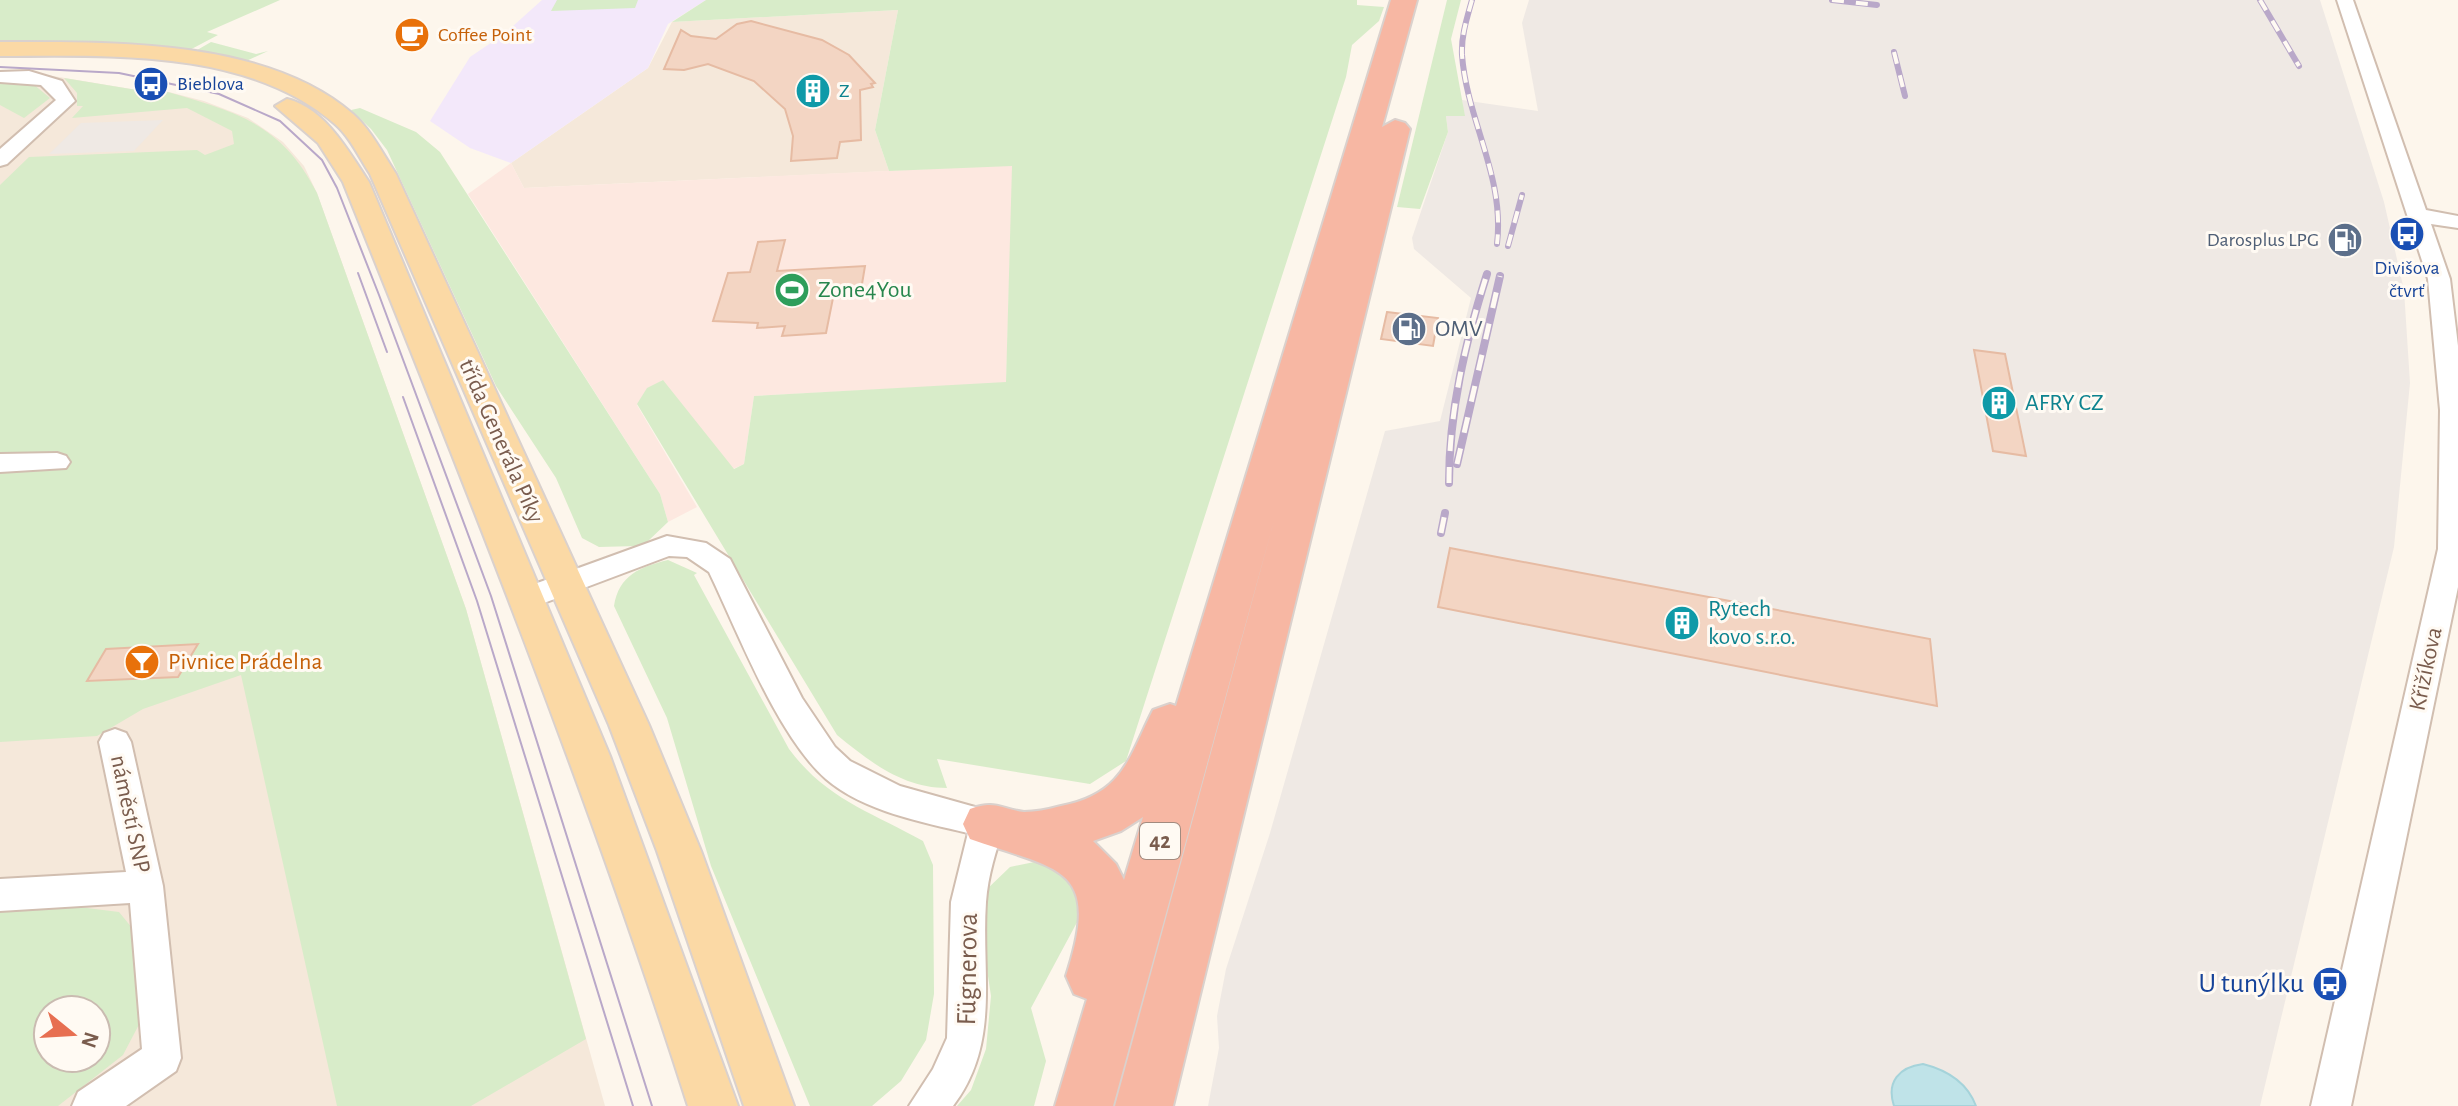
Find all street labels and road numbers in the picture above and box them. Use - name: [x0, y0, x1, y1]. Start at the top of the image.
- street label: třída Generála Píky: [454, 356, 548, 526]
- street label: Křižíkova: [2405, 625, 2447, 713]
- street label: náměstí SNP: [106, 753, 154, 875]
- road number: 42: [1140, 823, 1180, 859]
- street label: Fügnerova: [953, 912, 983, 1026]

